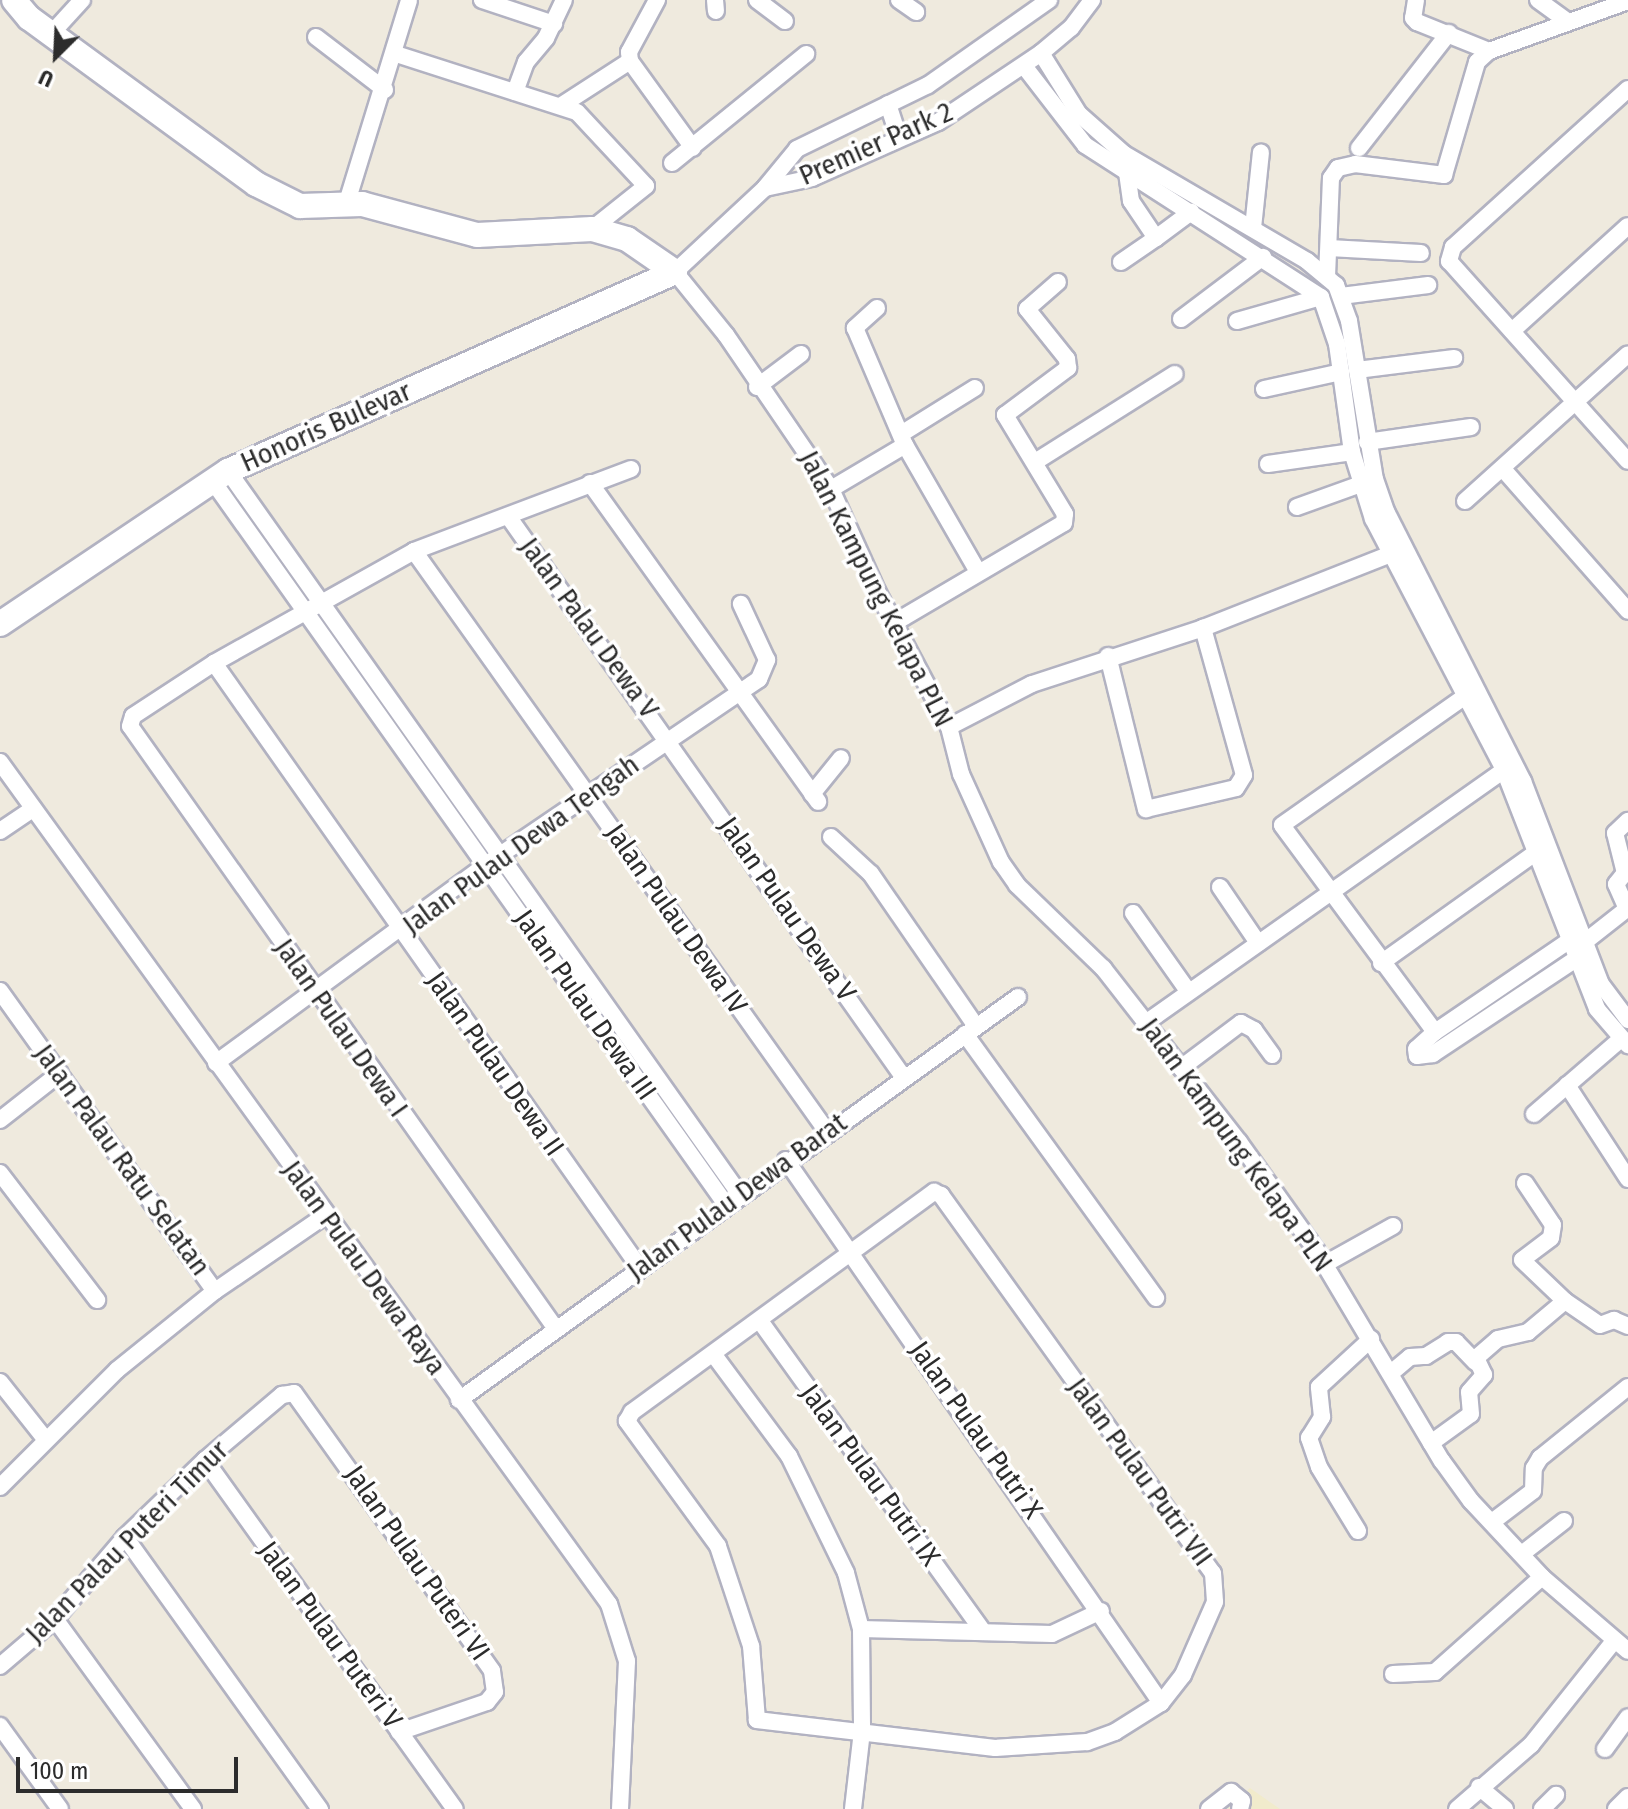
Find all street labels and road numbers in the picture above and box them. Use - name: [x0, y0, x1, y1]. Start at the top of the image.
- street label: Premier Park 2: [794, 95, 958, 193]
- street label: Honoris Bulevar: [236, 374, 416, 480]
- street label: Jalan Kampung Kelapa PLN: [792, 445, 960, 733]
- street label: Jalan Palau Dewa V: [512, 531, 666, 725]
- street label: Jalan Pulau Dewa Tengah: [396, 748, 646, 942]
- street label: Jalan Pulau Dewa V: [711, 811, 863, 1007]
- street label: Jalan Pulau Dewa IV: [598, 818, 754, 1020]
- street label: Jalan Pulau Dewa III: [507, 903, 663, 1107]
- street label: Jalan Pulau Dewa I: [267, 932, 415, 1124]
- street label: Jalan Pulau Dewa II: [419, 965, 571, 1163]
- street label: Jalan Kampung Kelapa PLN: [1133, 1012, 1339, 1278]
- street label: Jalan Palau Ratu Selatan: [27, 1038, 217, 1282]
- street label: Jalan Pulau Dewa Barat: [621, 1106, 853, 1288]
- street label: Jalan Pulau Dewa Raya: [275, 1154, 453, 1382]
- street label: Jalan Pulau Putri X: [902, 1335, 1050, 1525]
- street label: Jalan Pulau Putri VII: [1060, 1371, 1220, 1573]
- street label: Jalan Pulau Putri IX: [793, 1378, 947, 1572]
- street label: Jalan Palau Puteri Timur: [19, 1434, 235, 1650]
- street label: Jalan Pulau Puteri VI: [337, 1459, 497, 1667]
- street label: Jalan Pulau Puteri V: [251, 1535, 409, 1735]

